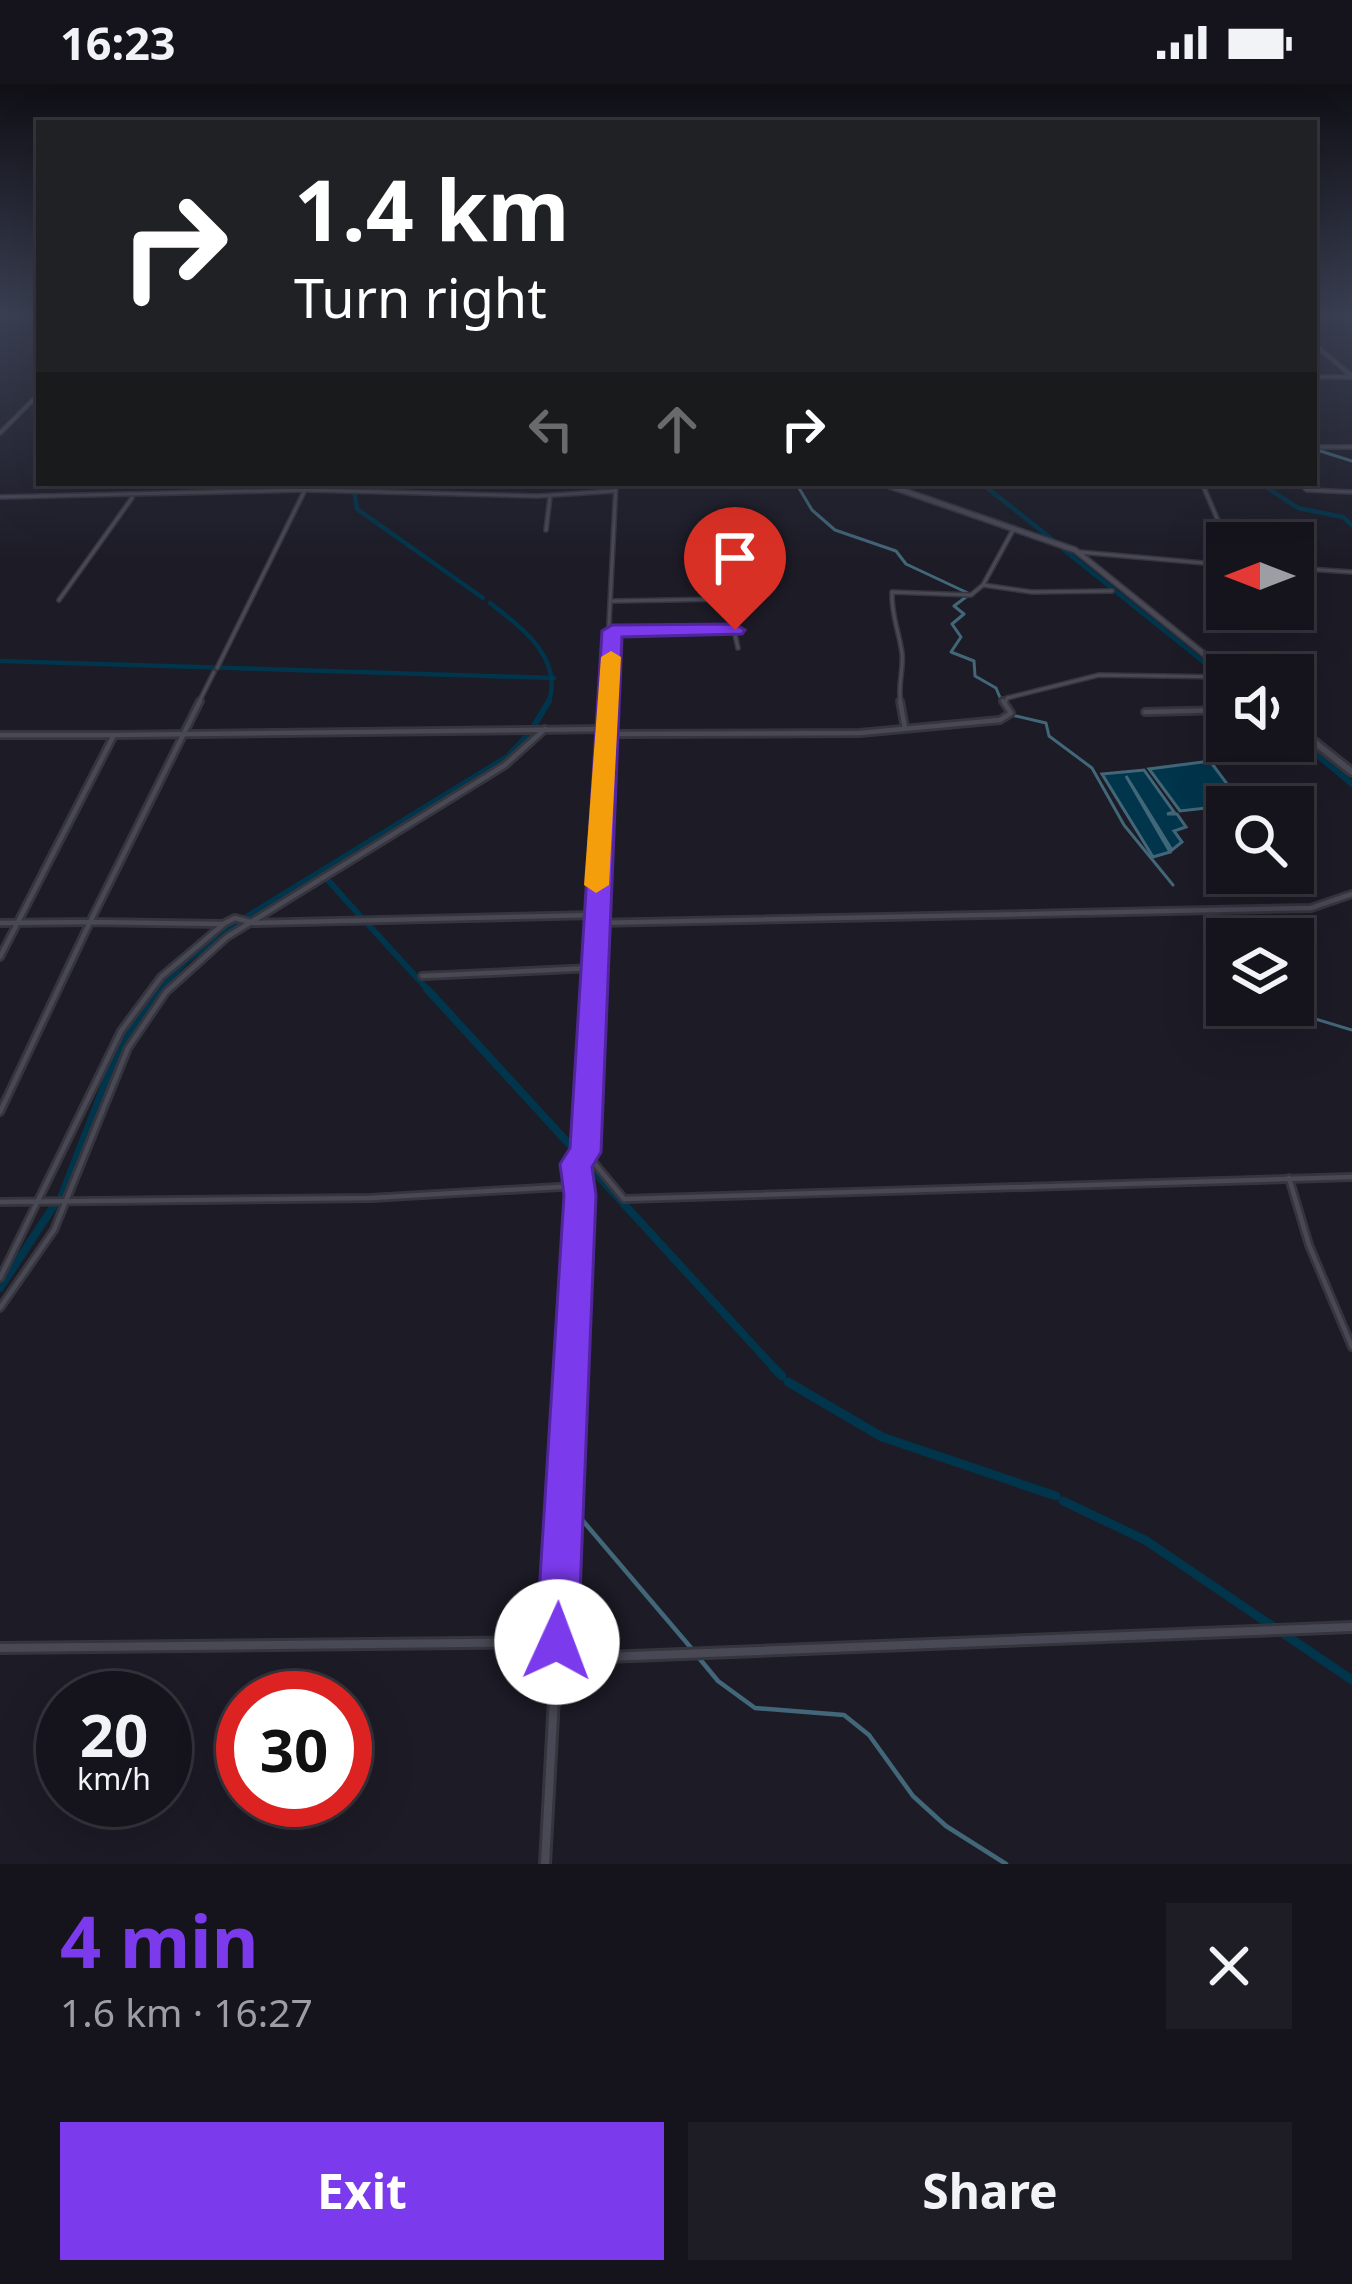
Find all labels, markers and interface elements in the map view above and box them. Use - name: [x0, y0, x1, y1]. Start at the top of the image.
- text: 16:23: [60, 12, 176, 73]
- text: 1.4 km: [294, 151, 570, 266]
- icon: right: [96, 168, 252, 324]
- text: Turn right: [294, 260, 547, 334]
- icon: left: [518, 396, 584, 462]
- icon: ahead: [644, 396, 710, 462]
- icon: right: [770, 396, 836, 462]
- pin: [684, 507, 786, 630]
- north arrow: [1206, 522, 1314, 630]
- map controls: [1206, 522, 1314, 1026]
- icon: arrive: [702, 525, 768, 591]
- button: sound: [1206, 654, 1314, 762]
- button: search: [1206, 786, 1314, 894]
- button: layers: [1206, 918, 1314, 1026]
- position arrow: [494, 1579, 620, 1705]
- speed limit sign: 30: [216, 1671, 372, 1827]
- text: 20: [80, 1693, 148, 1775]
- text: km/h: [77, 1758, 151, 1799]
- text: 4 min: [60, 1891, 258, 1989]
- button: close: [1166, 1903, 1292, 2029]
- text: 1.6 km · 16:27: [60, 1985, 313, 2038]
- button: Exit: [60, 2122, 664, 2260]
- button: Share: [688, 2122, 1292, 2260]

